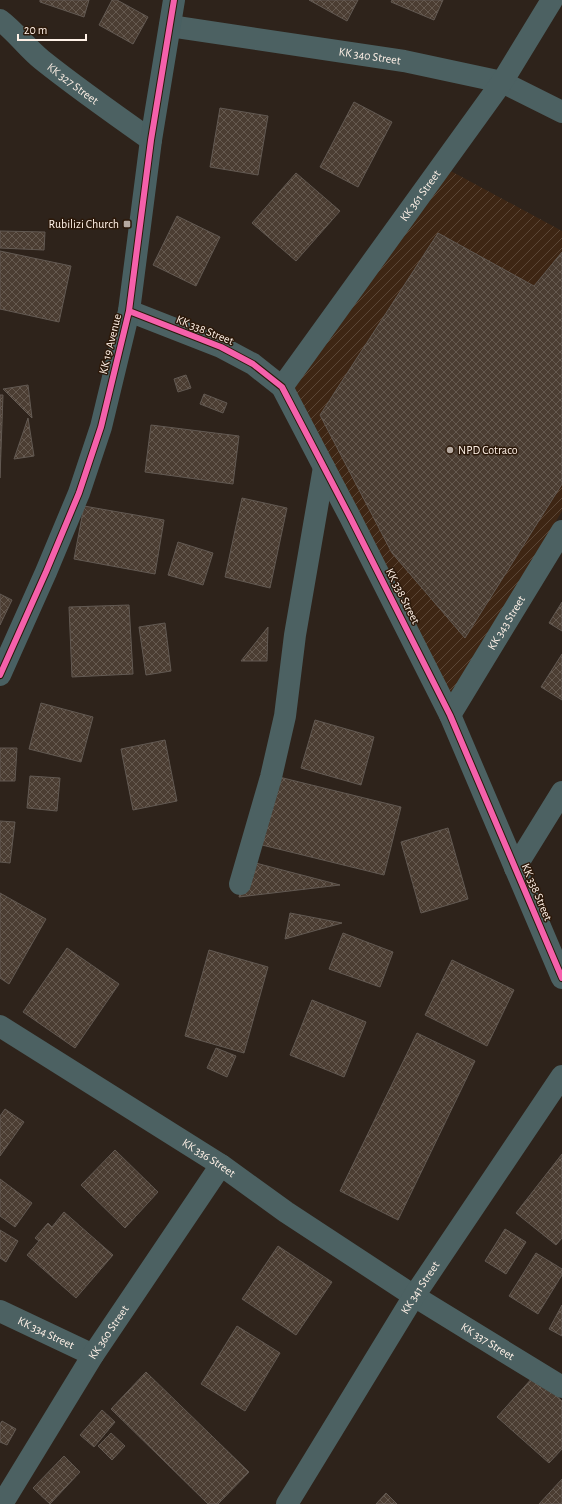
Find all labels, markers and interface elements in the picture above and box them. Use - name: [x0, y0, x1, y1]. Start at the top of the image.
- scale bar: [18, 16, 86, 42]
- text: 20 m: [24, 24, 47, 36]
- street label: KK 340 Street: [338, 45, 402, 66]
- street label: KK 327 Street: [45, 61, 101, 107]
- street label: KK 361 Street: [398, 168, 443, 224]
- place label: Rubilizi Church: [48, 218, 119, 230]
- marker: Rubilizi Church: [122, 219, 132, 229]
- street label: KK 19 Avenue: [97, 313, 123, 375]
- street label: KK 338 Street: [175, 313, 236, 347]
- place label: NPD Cotraco: [458, 444, 518, 456]
- marker: NPD Cotraco: [445, 445, 455, 455]
- street label: KK 338 Street: [384, 566, 422, 626]
- street label: KK 343 Street: [485, 593, 527, 652]
- street label: KK 338 Street: [520, 862, 554, 923]
- street label: KK 336 Street: [180, 1136, 238, 1180]
- street label: KK 341 Street: [399, 1259, 442, 1316]
- street label: KK 360 Street: [86, 1303, 131, 1361]
- street label: KK 334 Street: [16, 1314, 76, 1351]
- street label: KK 337 Street: [459, 1320, 517, 1362]

